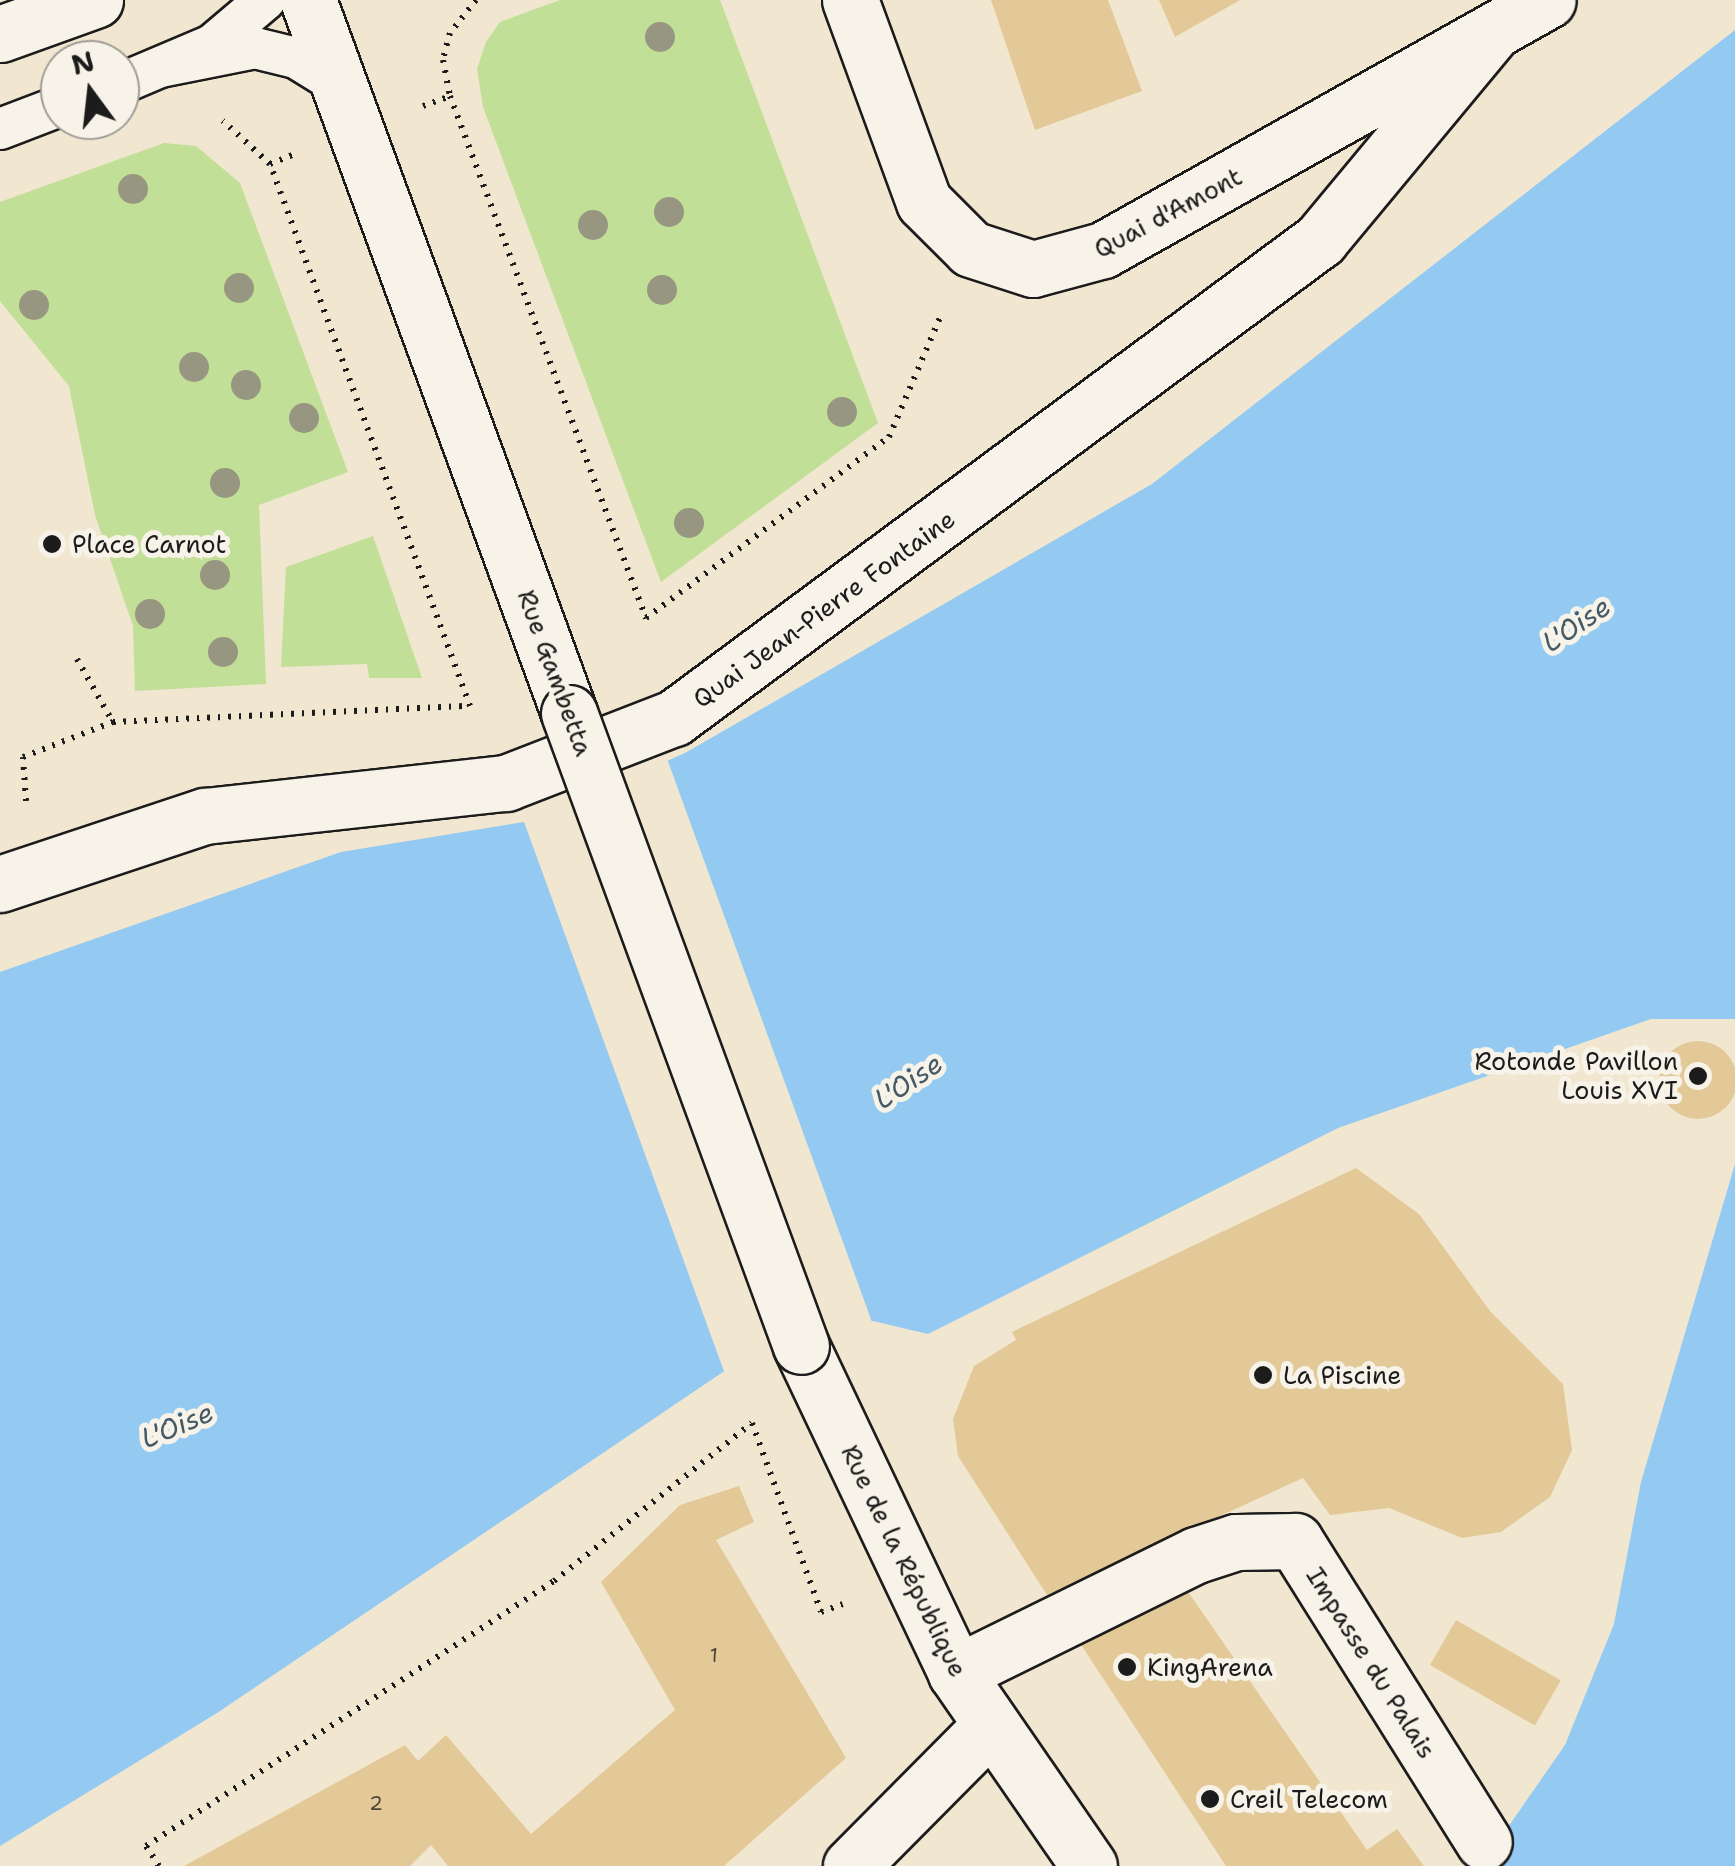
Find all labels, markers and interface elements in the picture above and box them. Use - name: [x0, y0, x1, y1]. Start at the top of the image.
- north arrow: [40, 40, 140, 140]
- text: N: [67, 42, 98, 84]
- street label: Quai d'Amont: [1089, 161, 1247, 265]
- street label: Quai Jean-Pierre Fontaine: [687, 504, 961, 714]
- place label: Place Carnot: [72, 529, 227, 559]
- marker: Place Carnot: [41, 533, 63, 555]
- street label: Rue Gambetta: [511, 586, 599, 760]
- water label: L'Oise: [1535, 589, 1617, 659]
- water label: L'Oise: [867, 1046, 949, 1116]
- place label: Rotonde Pavillon Louis XVI: [1475, 1047, 1678, 1106]
- marker: Rotonde Pavillon Louis XVI: [1687, 1065, 1709, 1087]
- place label: La Piscine: [1283, 1360, 1401, 1390]
- marker: La Piscine: [1252, 1364, 1274, 1386]
- water label: L'Oise: [136, 1395, 218, 1455]
- street label: Rue de la République: [835, 1440, 973, 1682]
- street label: Impasse du Palais: [1300, 1562, 1442, 1764]
- house number: 1: [710, 1643, 718, 1667]
- place label: KingArena: [1147, 1652, 1273, 1682]
- marker: KingArena: [1116, 1656, 1138, 1678]
- place label: Creil Telecom: [1230, 1784, 1388, 1814]
- marker: Creil Telecom: [1199, 1788, 1221, 1810]
- house number: 2: [369, 1791, 383, 1815]

